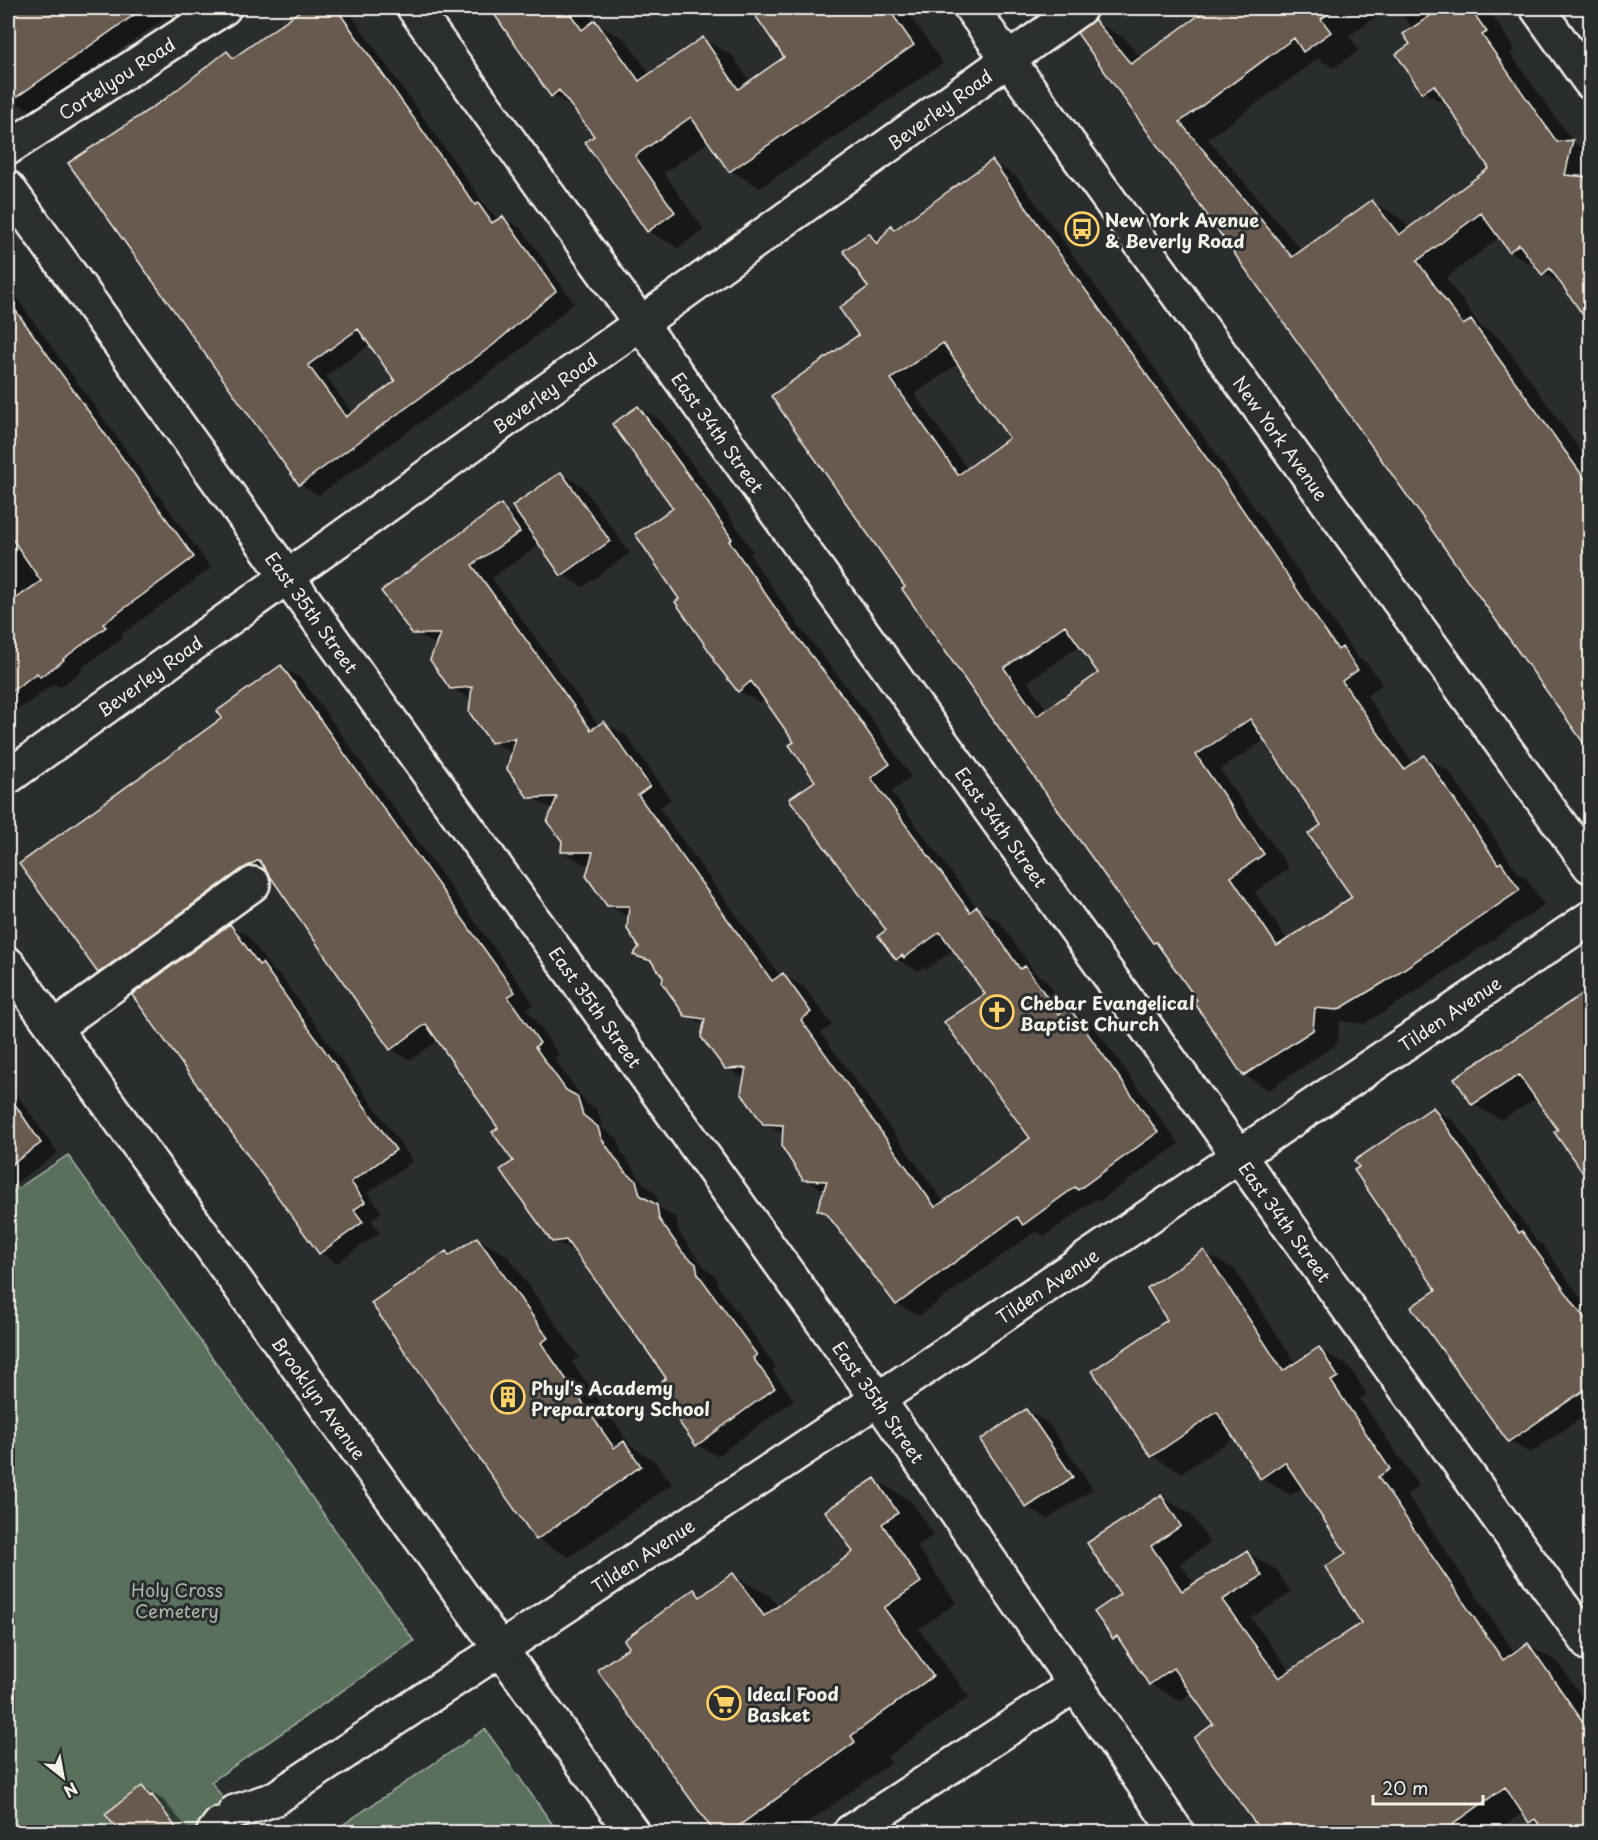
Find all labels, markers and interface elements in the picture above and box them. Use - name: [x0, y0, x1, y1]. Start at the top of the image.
- street label: Cortelyou Road: [53, 30, 180, 126]
- street label: Beverley Road: [881, 62, 997, 156]
- place label: New York Avenue & Beverly Road: [1105, 206, 1259, 254]
- bus stop icon: New York Avenue & Beverly Road: [1064, 211, 1100, 247]
- street label: Beverley Road: [486, 345, 602, 439]
- street label: East 34th Street: [666, 366, 771, 498]
- street label: New York Avenue: [1227, 370, 1335, 506]
- street label: East 35th Street: [260, 546, 365, 678]
- street label: Beverley Road: [91, 629, 208, 723]
- street label: East 34th Street: [949, 761, 1055, 893]
- street label: East 35th Street: [543, 940, 649, 1073]
- street label: Tilden Avenue: [1393, 969, 1506, 1058]
- place label: Chebar Evangelical Baptist Church: [1020, 989, 1194, 1037]
- church icon: Chebar Evangelical Baptist Church: [979, 994, 1015, 1030]
- street label: East 34th Street: [1233, 1155, 1338, 1287]
- street label: Tilden Avenue: [990, 1241, 1104, 1330]
- street label: Brooklyn Avenue: [266, 1330, 373, 1465]
- street label: East 35th Street: [827, 1335, 932, 1468]
- place label: Phyl's Academy Preparatory School: [531, 1374, 710, 1422]
- building icon: Phyl's Academy Preparatory School: [490, 1379, 526, 1415]
- street label: Tilden Avenue: [586, 1511, 700, 1599]
- park label: Holy Cross Cemetery: [131, 1576, 223, 1624]
- place label: Ideal Food Basket: [747, 1680, 839, 1728]
- supermarket icon: Ideal Food Basket: [706, 1685, 742, 1721]
- north arrow: [33, 1747, 93, 1807]
- scale bar: [1373, 1768, 1482, 1806]
- text: 20 m: [1382, 1774, 1428, 1801]
- text: N: [60, 1777, 83, 1804]

